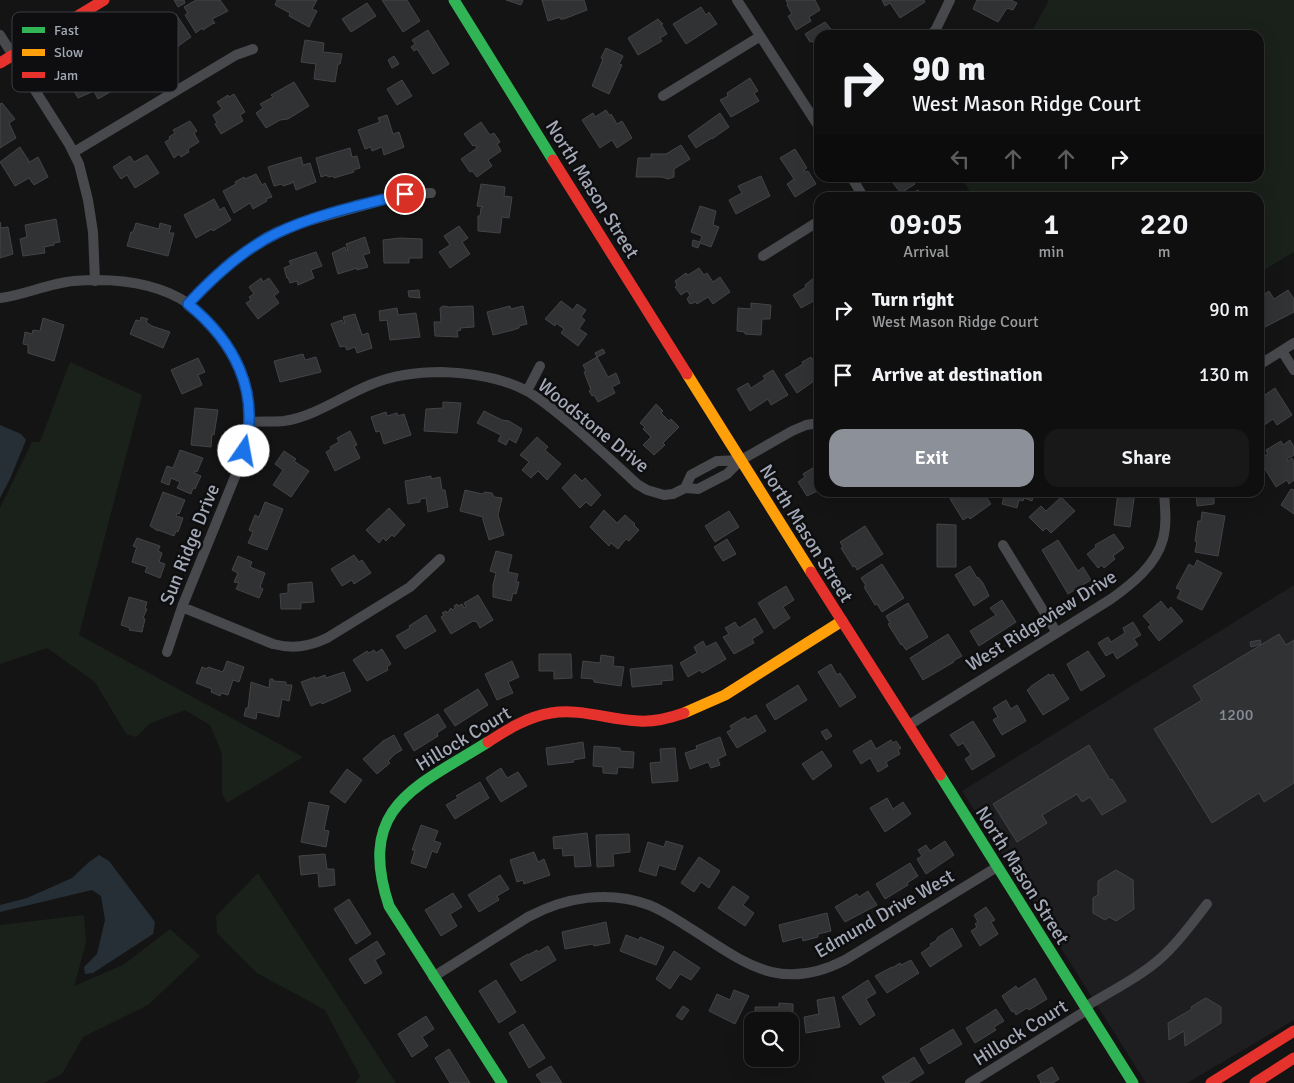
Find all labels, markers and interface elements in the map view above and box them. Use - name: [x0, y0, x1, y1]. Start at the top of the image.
- legend: [12, 12, 178, 92]
- text: Fast: [54, 22, 79, 39]
- text: Slow: [54, 44, 83, 61]
- text: 90 m: [912, 47, 986, 90]
- icon: right: [829, 50, 894, 115]
- text: Jam: [54, 67, 78, 84]
- text: West Mason Ridge Court: [912, 90, 1141, 117]
- street label: North Mason Street: [540, 116, 645, 263]
- icon: left: [946, 145, 974, 173]
- icon: ahead: [999, 145, 1027, 173]
- icon: ahead: [1052, 145, 1080, 173]
- icon: right: [1105, 145, 1133, 173]
- pin: [384, 173, 426, 215]
- icon: arrive: [391, 180, 419, 208]
- text: 09:05: [890, 206, 963, 243]
- text: 1: [1043, 206, 1059, 243]
- text: 220: [1140, 206, 1188, 243]
- text: Arrival: [903, 242, 949, 262]
- text: min: [1038, 242, 1064, 262]
- text: m: [1158, 242, 1170, 262]
- text: Turn right: [872, 288, 954, 312]
- icon: right: [829, 296, 857, 324]
- text: 90 m: [1209, 298, 1249, 322]
- text: West Mason Ridge Court: [872, 312, 1039, 332]
- icon: arrive: [829, 361, 857, 389]
- text: Arrive at destination: [872, 363, 1043, 387]
- text: 130 m: [1199, 363, 1249, 387]
- street label: Woodstone Drive: [533, 374, 654, 478]
- position arrow: [217, 424, 269, 476]
- button: Exit: [829, 429, 1034, 487]
- button: Share: [1044, 429, 1249, 487]
- street label: North Mason Street: [754, 460, 859, 607]
- street label: Sun Ridge Drive: [155, 480, 225, 608]
- street label: West Ridgeview Drive: [962, 565, 1121, 677]
- street label: Hillock Court: [412, 701, 516, 777]
- house number: 1200: [1219, 705, 1253, 725]
- street label: North Mason Street: [970, 802, 1075, 949]
- street label: Edmund Drive West: [810, 864, 959, 964]
- street label: Hillock Court: [969, 994, 1073, 1071]
- map controls: [744, 1012, 799, 1067]
- button: search: [744, 1012, 799, 1067]

